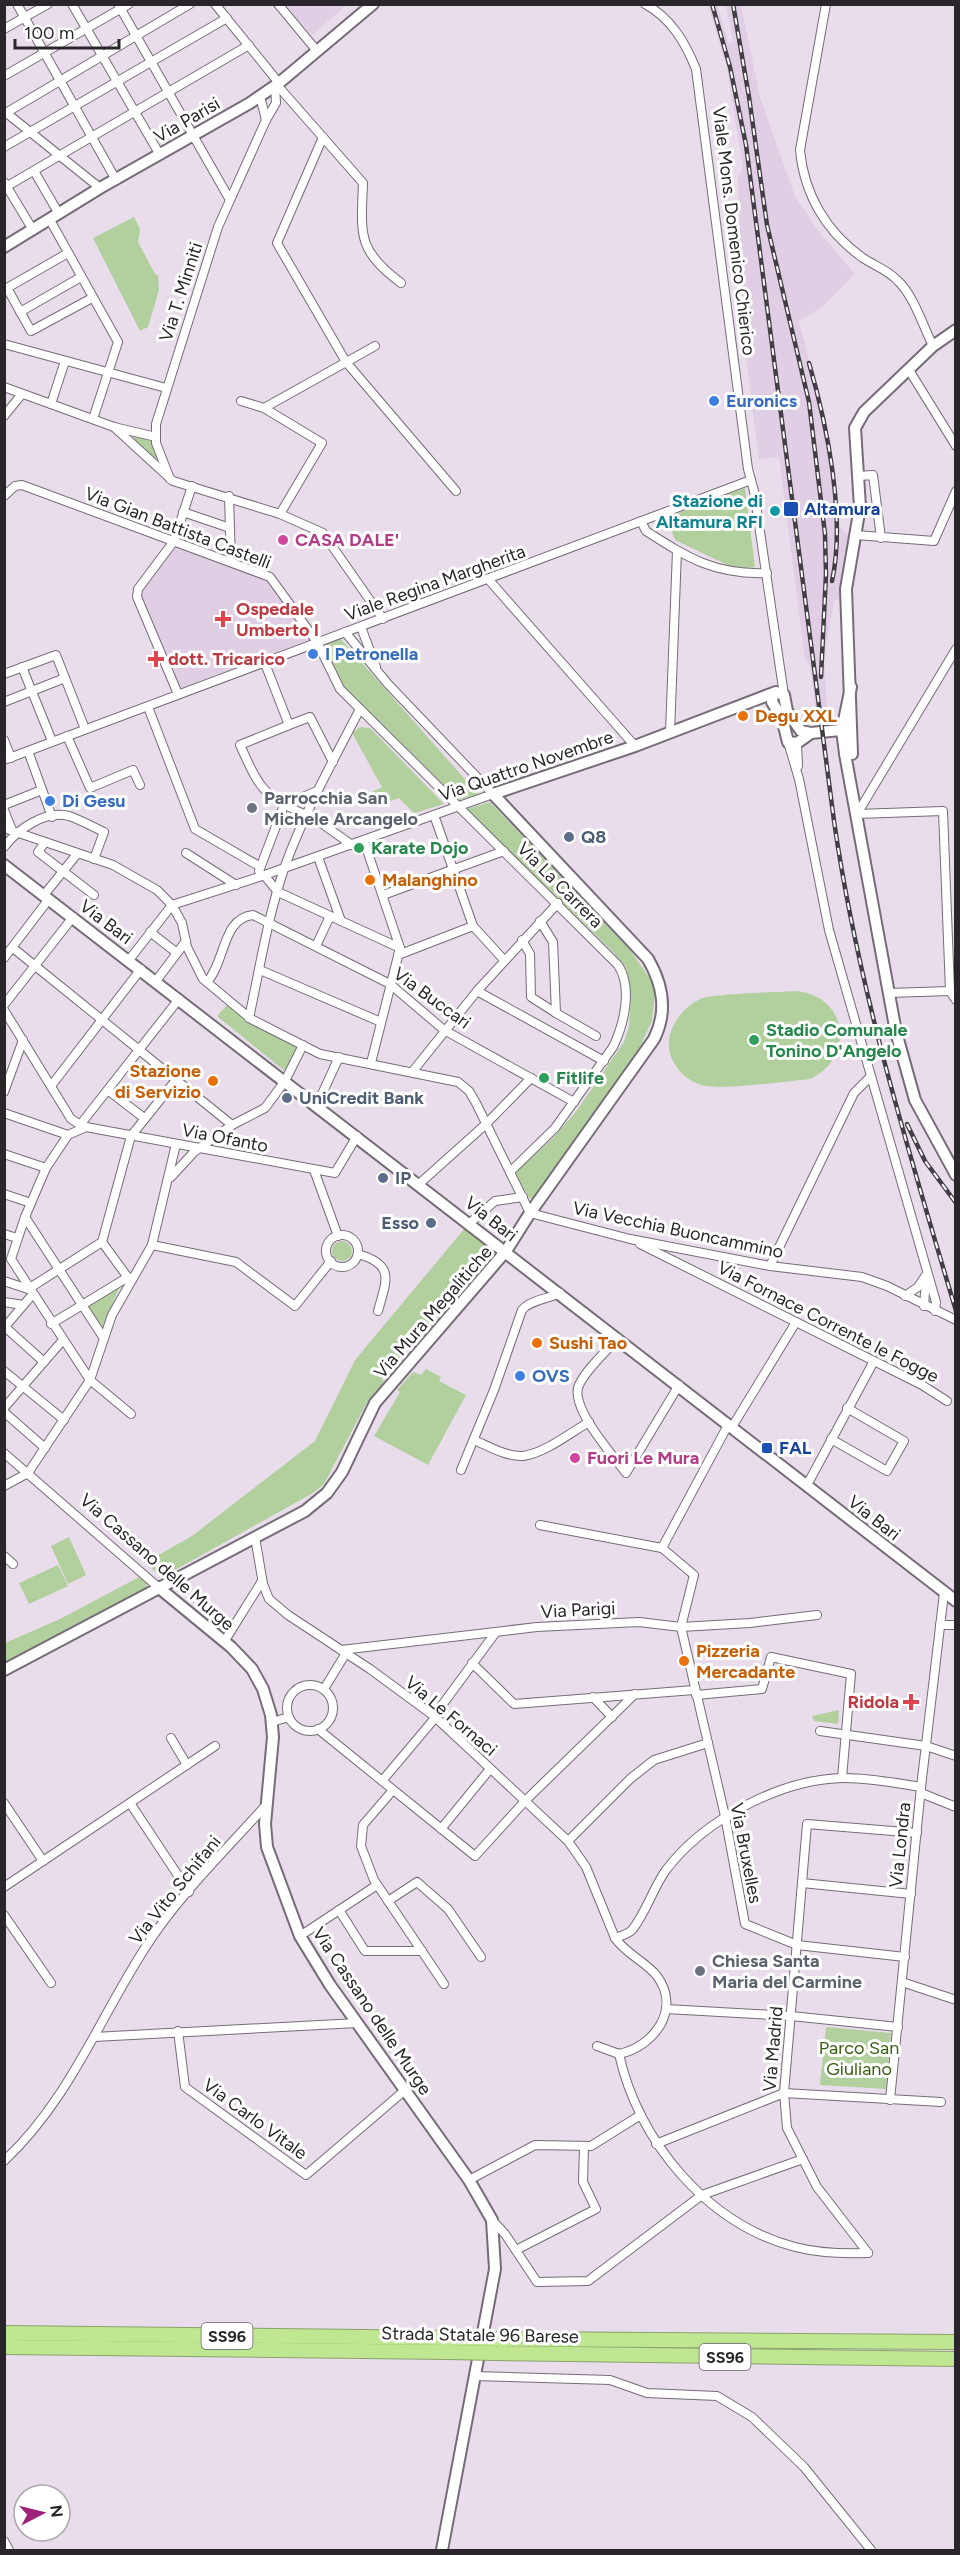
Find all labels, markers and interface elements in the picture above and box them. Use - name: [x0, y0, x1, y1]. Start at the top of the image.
- scale bar: [15, 12, 118, 50]
- text: 100 m: [24, 22, 74, 44]
- street label: Via Parisi: [150, 92, 224, 148]
- street label: Viale Mons. Domenico Chierico: [708, 105, 760, 357]
- street label: Via T. Minniti: [155, 240, 207, 344]
- place label: Euronics: [726, 390, 798, 412]
- marker: Euronics: [707, 394, 721, 408]
- street label: Via Gian Battista Castelli: [82, 482, 274, 574]
- place label: Stazione di Altamura RFI: [656, 490, 763, 533]
- place label: Altamura: [804, 498, 880, 520]
- marker: Altamura: [782, 500, 800, 518]
- marker: Stazione di Altamura RFI: [768, 504, 782, 518]
- place label: CASA DALE': [295, 529, 399, 551]
- marker: CASA DALE': [276, 533, 290, 547]
- street label: Viale Regina Margherita: [342, 540, 528, 626]
- place label: Ospedale Umberto I: [236, 598, 319, 641]
- marker: Ospedale Umberto I: [214, 610, 232, 628]
- place label: I Petronella: [325, 643, 418, 665]
- marker: I Petronella: [306, 647, 320, 661]
- place label: dott. Tricarico: [168, 648, 285, 670]
- marker: dott. Tricarico: [149, 652, 163, 666]
- place label: Degu XXL: [755, 705, 837, 727]
- marker: Degu XXL: [736, 709, 750, 723]
- street label: Via Quattro Novembre: [436, 726, 616, 806]
- place label: Parrocchia San Michele Arcangelo: [264, 787, 418, 830]
- place label: Di Gesu: [62, 790, 126, 812]
- marker: Di Gesu: [43, 794, 57, 808]
- marker: Parrocchia San Michele Arcangelo: [245, 801, 259, 815]
- place label: Q8: [581, 826, 606, 848]
- marker: Q8: [562, 830, 576, 844]
- place label: Karate Dojo: [371, 837, 469, 859]
- street label: Via La Carrera: [512, 837, 608, 933]
- marker: Karate Dojo: [352, 841, 366, 855]
- place label: Malanghino: [382, 869, 478, 891]
- marker: Malanghino: [363, 873, 377, 887]
- street label: Via Bari: [75, 895, 137, 949]
- street label: Via Buccari: [389, 963, 475, 1033]
- place label: Stadio Comunale Tonino D'Angelo: [766, 1019, 907, 1062]
- marker: Stadio Comunale Tonino D'Angelo: [747, 1033, 761, 1047]
- place label: Stazione di Servizio: [115, 1060, 201, 1103]
- place label: Fitlife: [556, 1067, 604, 1089]
- marker: Fitlife: [537, 1071, 551, 1085]
- marker: Stazione di Servizio: [206, 1074, 220, 1088]
- place label: UniCredit Bank: [299, 1087, 424, 1109]
- marker: UniCredit Bank: [280, 1091, 294, 1105]
- street label: Via Ofanto: [180, 1119, 270, 1157]
- place label: IP: [395, 1167, 411, 1189]
- marker: IP: [376, 1171, 390, 1185]
- street label: Via Bari: [460, 1192, 522, 1246]
- street label: Via Vecchia Buoncammino: [571, 1197, 785, 1263]
- place label: Esso: [381, 1212, 419, 1234]
- marker: Esso: [424, 1216, 438, 1230]
- street label: Via Mura Megalitiche: [369, 1241, 497, 1383]
- street label: Via Fornace Corrente le Fogge: [714, 1256, 943, 1388]
- place label: Sushi Tao: [549, 1332, 627, 1354]
- marker: Sushi Tao: [530, 1336, 544, 1350]
- place label: OVS: [532, 1365, 570, 1387]
- marker: OVS: [513, 1369, 527, 1383]
- place label: FAL: [779, 1437, 812, 1459]
- marker: FAL: [760, 1441, 774, 1455]
- place label: Fuori Le Mura: [587, 1447, 699, 1469]
- marker: Fuori Le Mura: [568, 1451, 582, 1465]
- street label: Via Cassano delle Murge: [75, 1489, 239, 1635]
- street label: Via Bari: [843, 1491, 905, 1545]
- street label: Via Parigi: [540, 1597, 616, 1623]
- place label: Pizzeria Mercadante: [696, 1640, 795, 1683]
- marker: Pizzeria Mercadante: [677, 1654, 691, 1668]
- street label: Via Le Fornaci: [401, 1671, 501, 1761]
- place label: Ridola: [847, 1691, 899, 1713]
- marker: Ridola: [904, 1695, 918, 1709]
- street label: Via Bruxelles: [725, 1801, 767, 1905]
- street label: Via Londra: [885, 1801, 915, 1889]
- street label: Via Vito Schifani: [124, 1831, 226, 1949]
- street label: Via Cassano delle Murge: [308, 1923, 436, 2099]
- place label: Chiesa Santa Maria del Carmine: [712, 1950, 862, 1993]
- marker: Chiesa Santa Maria del Carmine: [693, 1964, 707, 1978]
- street label: Via Madrid: [758, 2005, 788, 2093]
- park label: Parco San Giuliano: [819, 2037, 899, 2080]
- street label: Via Carlo Vitale: [198, 2074, 312, 2164]
- street label: Strada Statale 96 Barese: [381, 2322, 579, 2348]
- road number: SS96: [202, 2323, 252, 2349]
- road number: SS96: [700, 2344, 750, 2370]
- north arrow: [12, 2483, 72, 2543]
- text: N: [46, 2504, 67, 2519]

